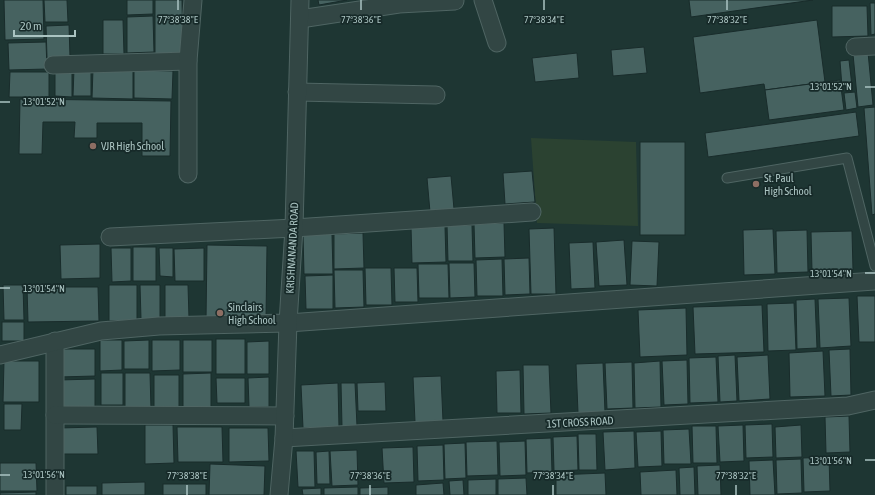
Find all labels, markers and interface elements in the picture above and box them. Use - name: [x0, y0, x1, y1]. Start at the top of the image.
- scale bar: [14, 12, 75, 38]
- text: 77°38'38"E: [158, 14, 199, 25]
- text: 77°38'36"E: [341, 14, 382, 25]
- text: 77°38'34"E: [524, 14, 565, 25]
- text: 77°38'32"E: [707, 14, 748, 25]
- text: 20 m: [20, 19, 42, 33]
- text: 13°01'52"N: [810, 81, 852, 92]
- text: 13°01'52"N: [23, 96, 65, 107]
- place label: VJR High School: [101, 140, 164, 152]
- marker: VJR High School: [88, 141, 98, 151]
- place label: St. Paul High School: [764, 172, 812, 197]
- marker: St. Paul High School: [751, 179, 761, 189]
- street label: KRISHNANANDA ROAD: [284, 202, 300, 294]
- text: 13°01'54"N: [810, 268, 852, 279]
- text: 13°01'54"N: [23, 283, 65, 294]
- place label: Sinclairs High School: [228, 301, 276, 326]
- marker: Sinclairs High School: [215, 308, 225, 318]
- street label: 1ST CROSS ROAD: [546, 414, 614, 430]
- text: 13°01'56"N: [810, 455, 852, 466]
- text: 13°01'56"N: [23, 469, 65, 480]
- text: 77°38'38"E: [167, 470, 208, 481]
- text: 77°38'36"E: [350, 470, 391, 481]
- text: 77°38'34"E: [533, 470, 574, 481]
- text: 77°38'32"E: [716, 470, 757, 481]

